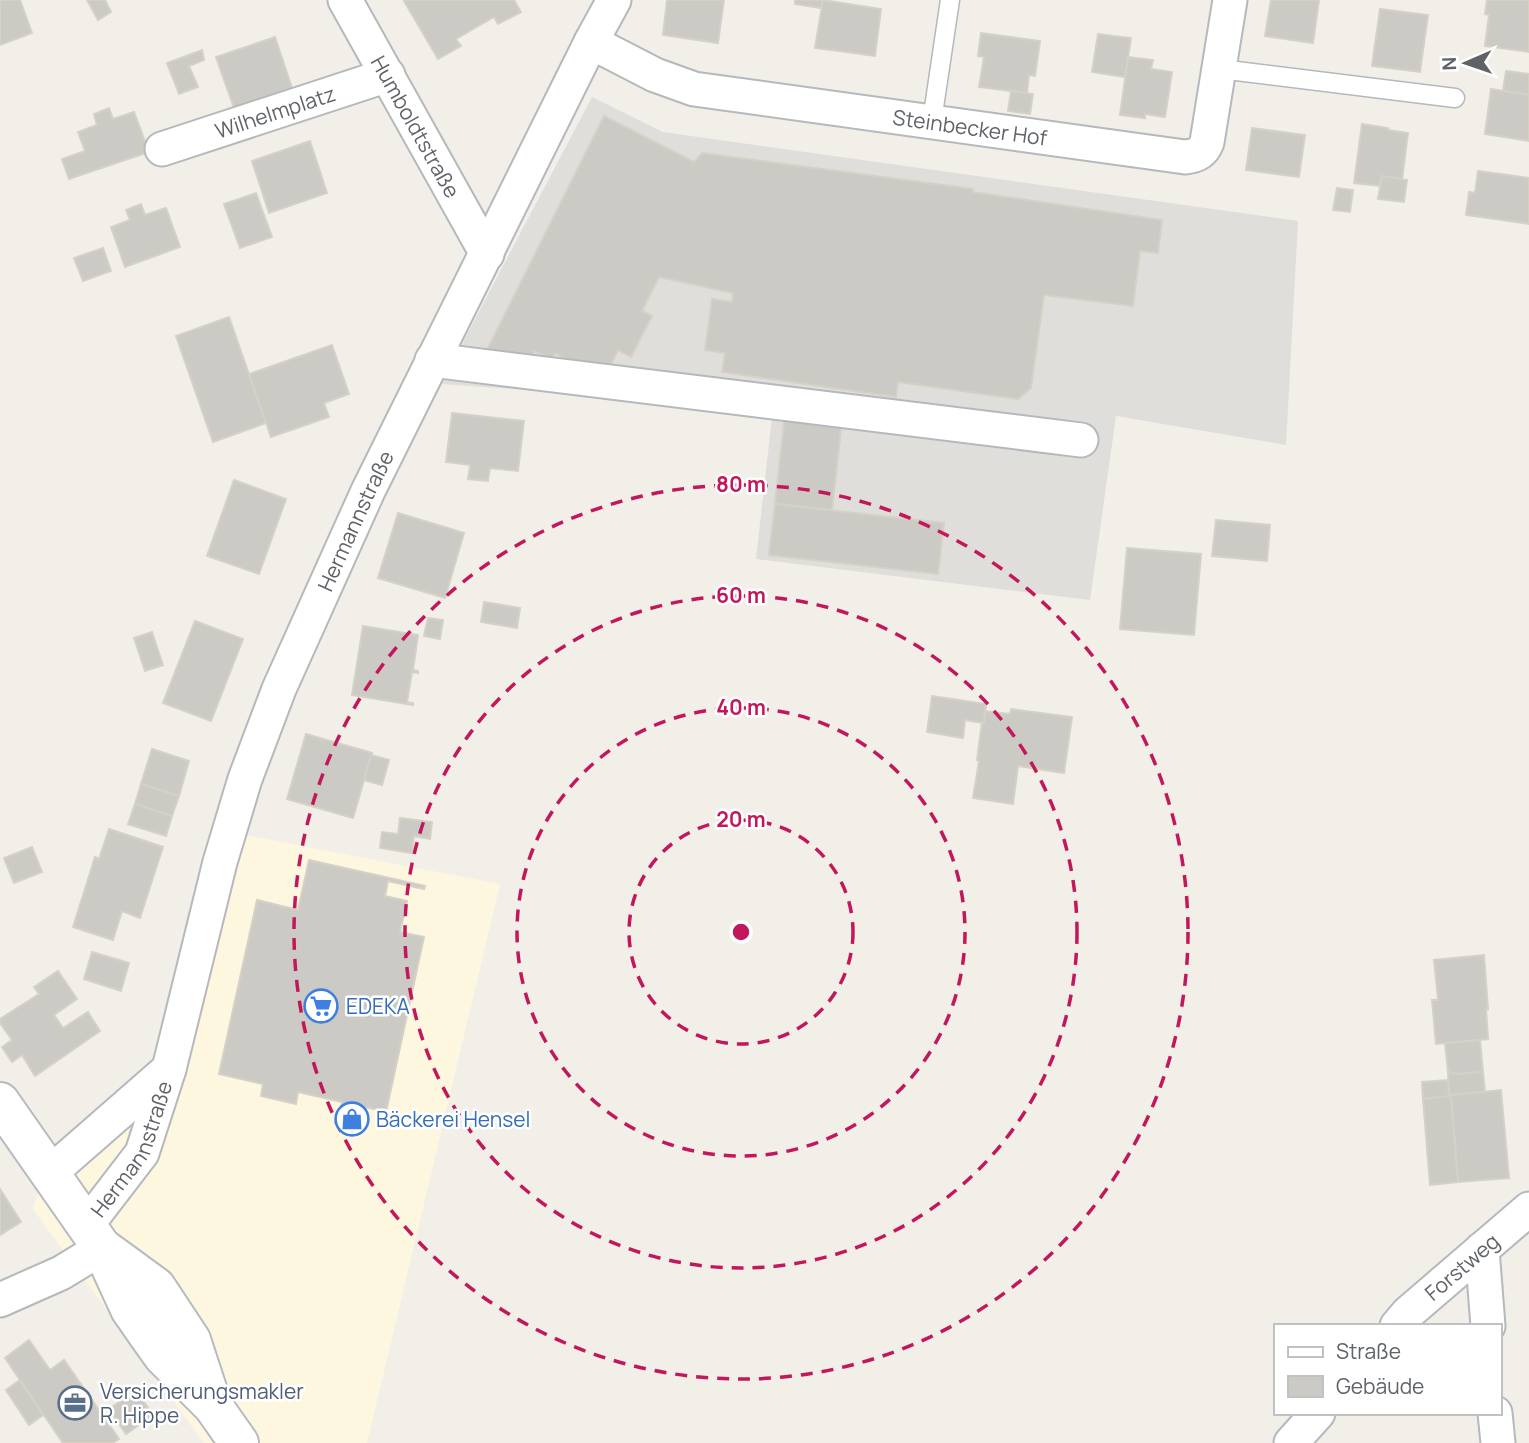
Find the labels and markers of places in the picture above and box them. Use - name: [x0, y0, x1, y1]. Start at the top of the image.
- centre of rings: [729, 920, 753, 944]
- supermarket icon: EDEKA: [302, 987, 340, 1025]
- place label: EDEKA: [346, 992, 410, 1020]
- shop icon: Bäckerei Hensel: [333, 1100, 371, 1138]
- place label: Bäckerei Hensel: [376, 1105, 530, 1133]
- place label: Versicherungsmakler R. Hippe: [100, 1377, 304, 1429]
- office icon: Versicherungsmakler R. Hippe: [56, 1384, 94, 1422]

